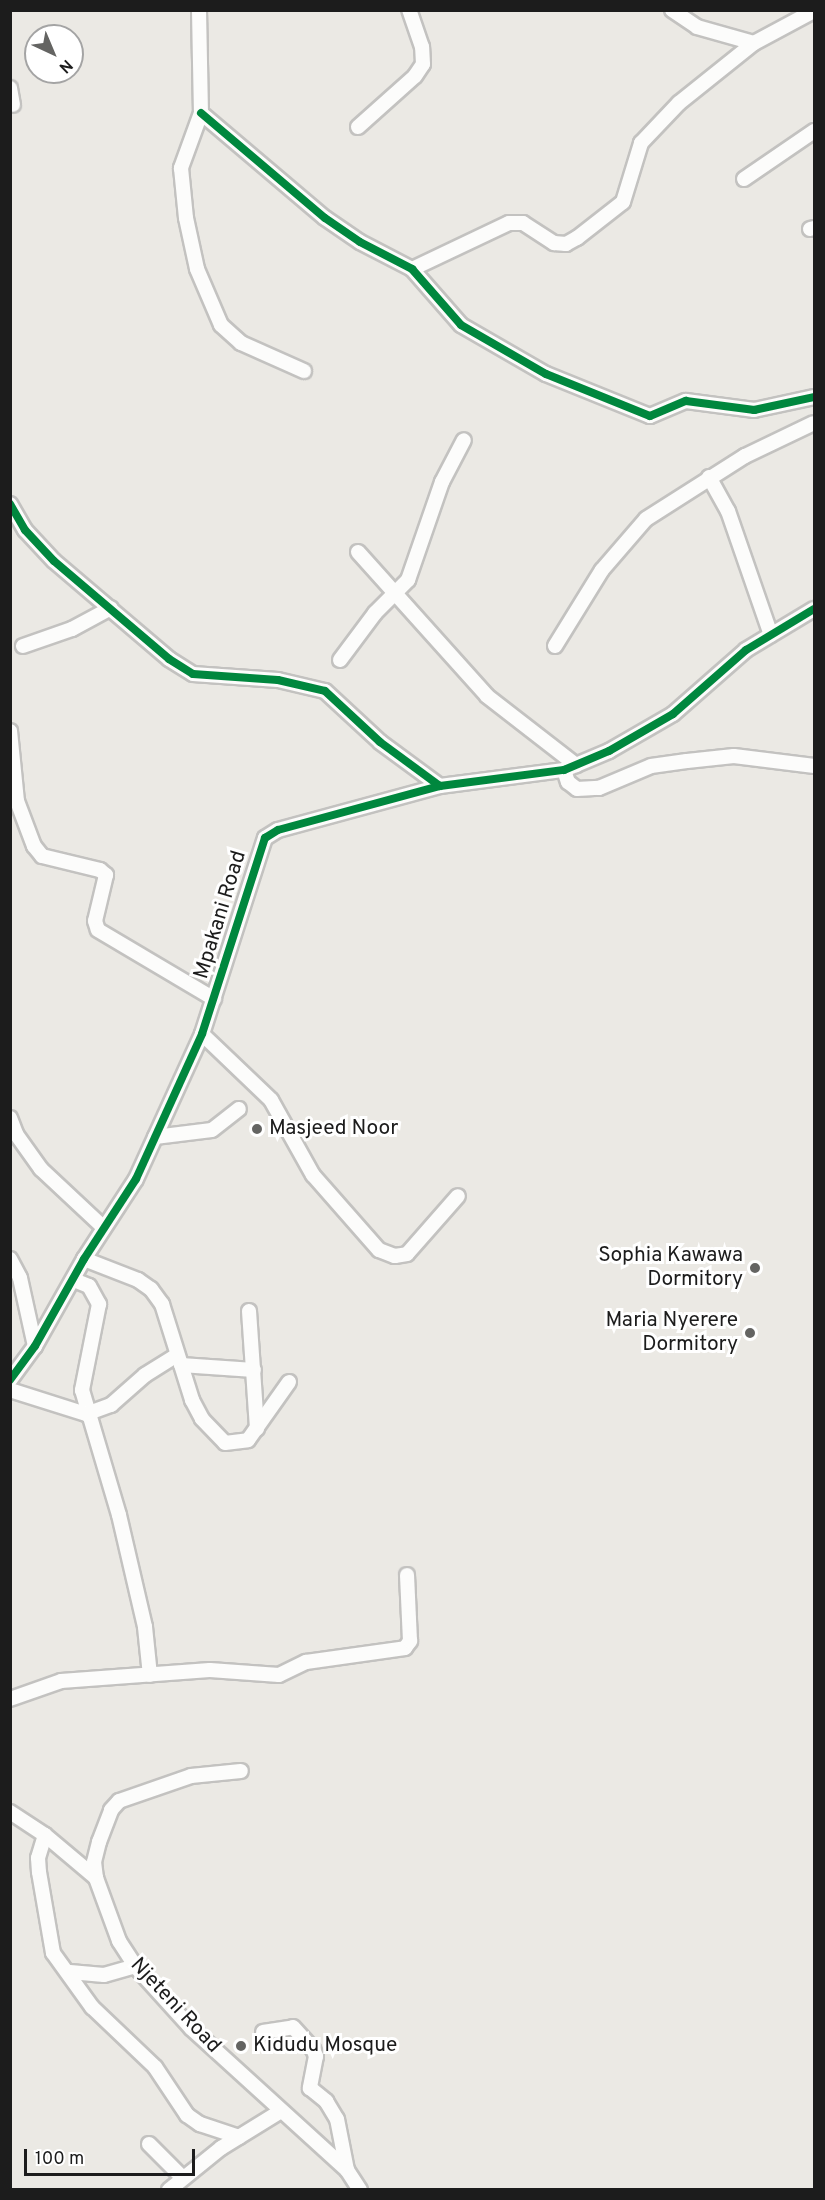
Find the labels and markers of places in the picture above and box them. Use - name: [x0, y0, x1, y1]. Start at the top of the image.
- place label: Masjeed Noor: [269, 1116, 398, 1142]
- marker: Masjeed Noor: [250, 1122, 264, 1136]
- place label: Sophia Kawawa Dormitory: [598, 1243, 743, 1293]
- marker: Sophia Kawawa Dormitory: [748, 1261, 762, 1275]
- place label: Maria Nyerere Dormitory: [606, 1308, 738, 1358]
- marker: Maria Nyerere Dormitory: [743, 1326, 757, 1340]
- place label: Kidudu Mosque: [253, 2033, 397, 2059]
- marker: Kidudu Mosque: [234, 2039, 248, 2053]

